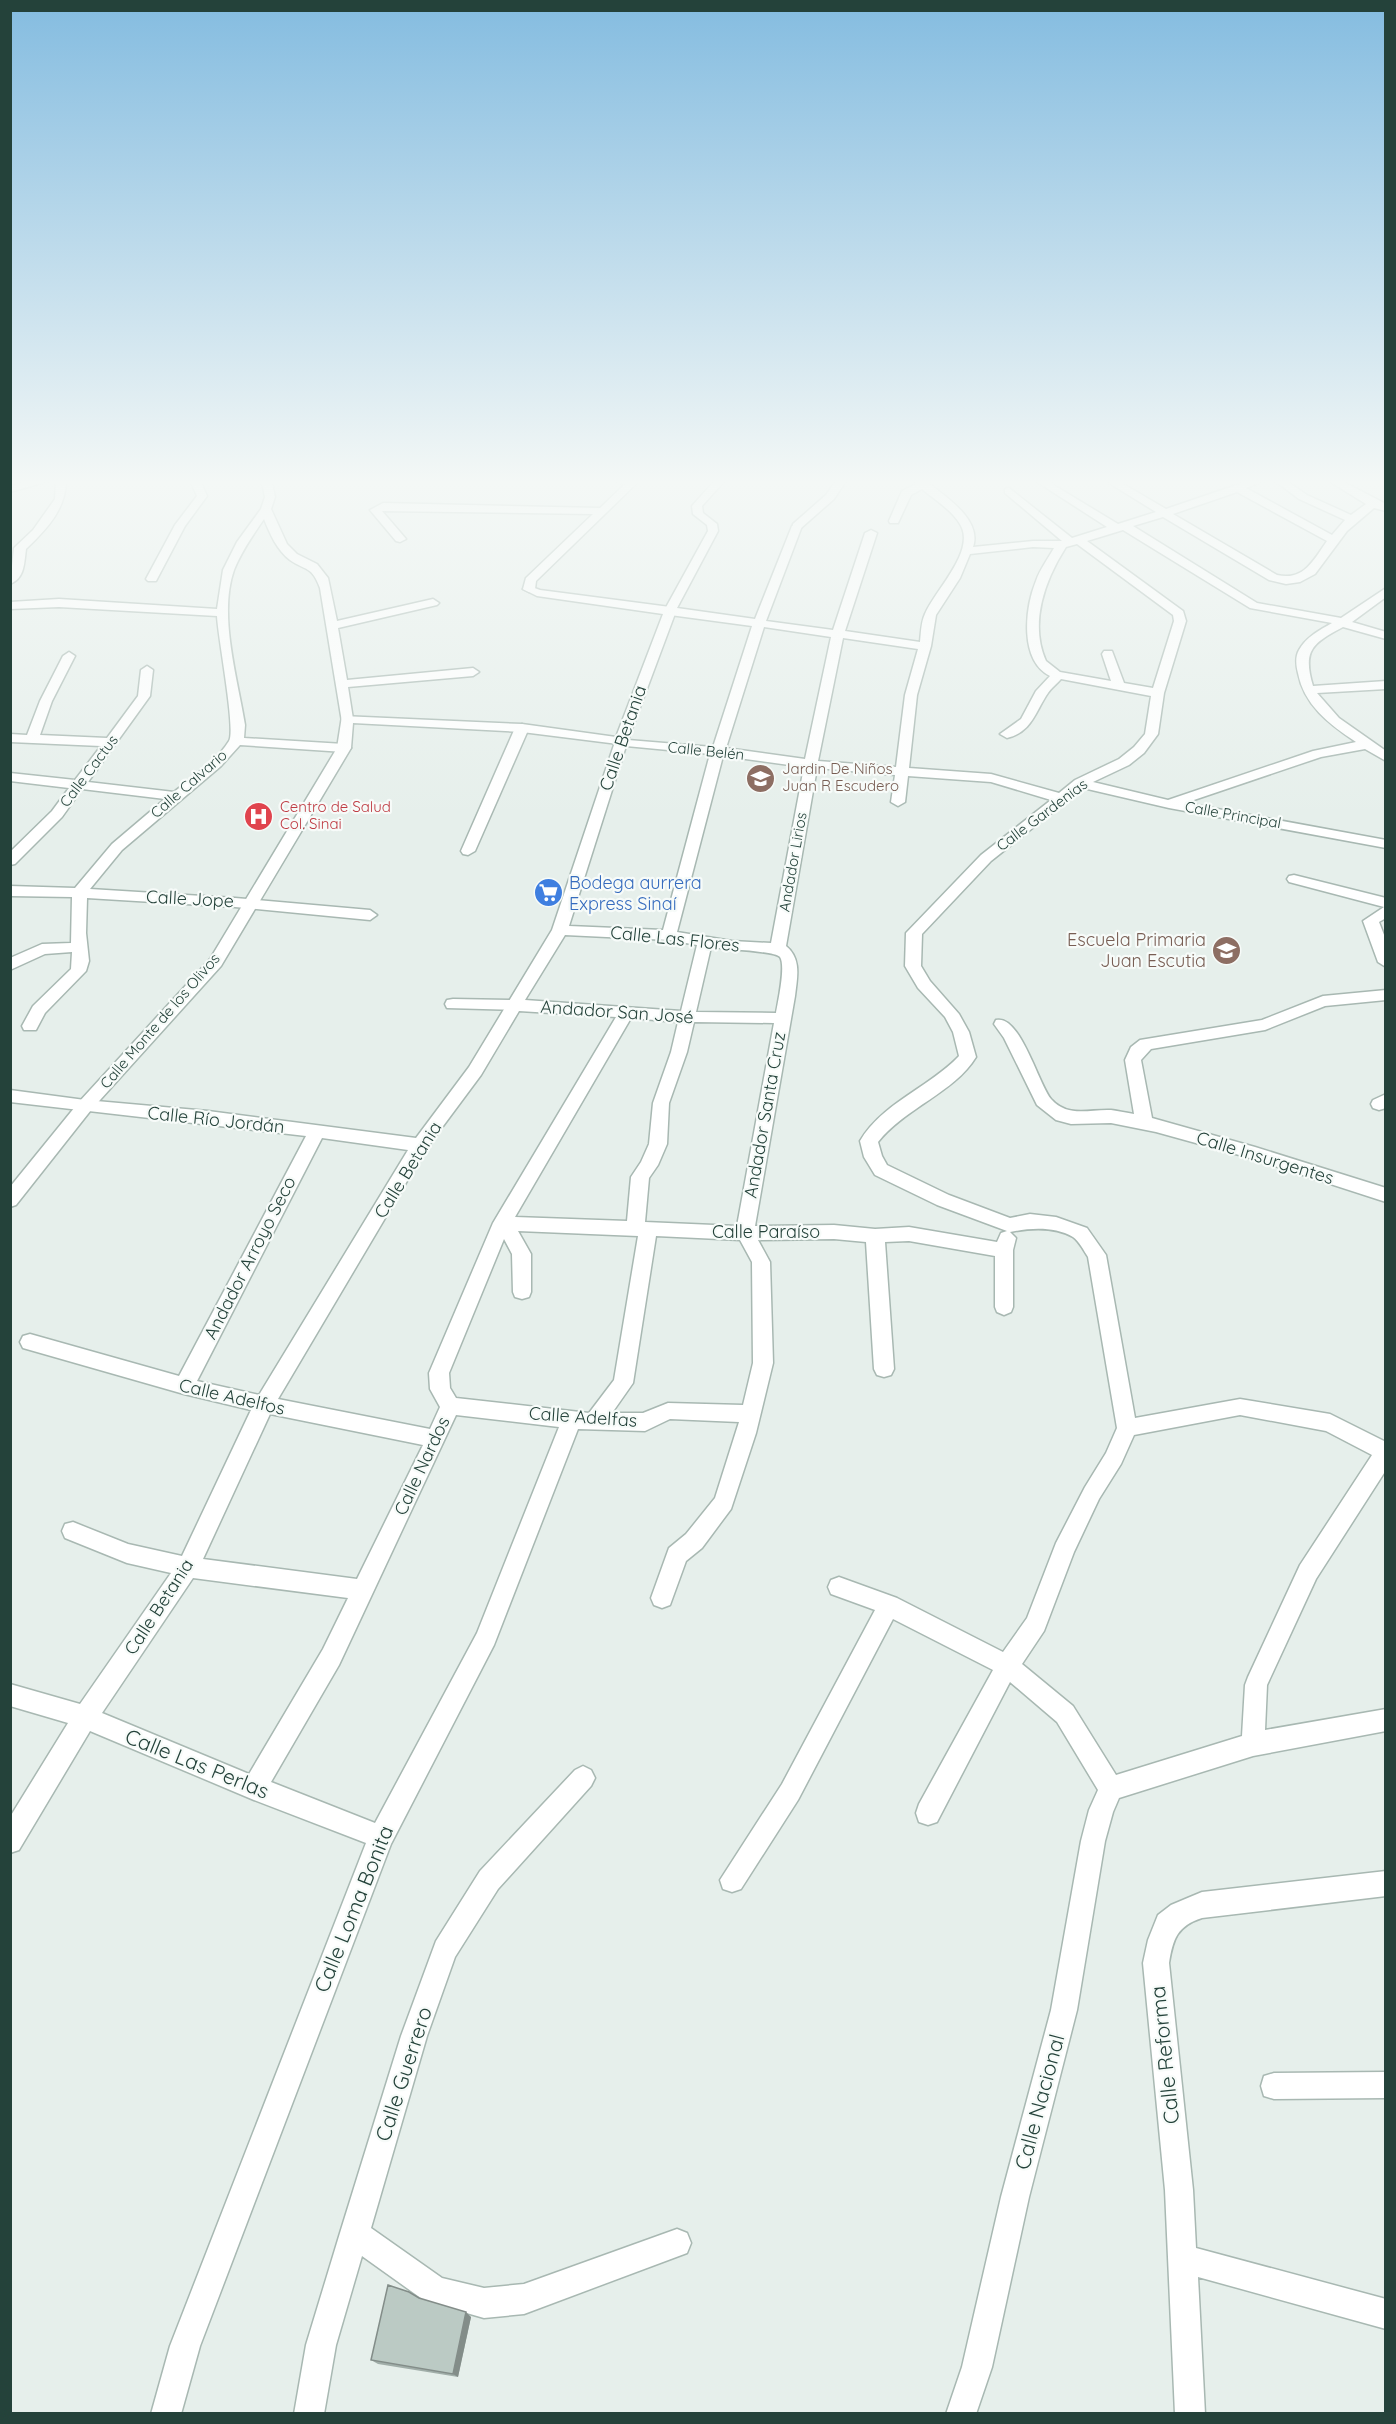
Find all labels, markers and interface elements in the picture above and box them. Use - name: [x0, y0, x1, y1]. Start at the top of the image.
- street label: Calle Betania: [594, 682, 651, 794]
- street label: Calle Cactus: [55, 731, 122, 811]
- street label: Calle Belén: [667, 737, 745, 764]
- street label: Calle Calvario: [147, 745, 231, 822]
- place label: Jardin De Niños Juan R Escudero: [782, 759, 899, 795]
- school or university icon: Jardin De Niños Juan R Escudero: [745, 762, 777, 794]
- street label: Calle Gardenias: [992, 774, 1091, 855]
- place label: Centro de Salud Col. Sinai: [280, 797, 391, 833]
- street label: Calle Principal: [1183, 797, 1283, 832]
- hospital icon: Centro de Salud Col. Sinai: [243, 800, 275, 832]
- street label: Andador Lirios: [774, 811, 811, 913]
- place label: Bodega aurrera Express Sinaí: [569, 871, 702, 915]
- supermarket icon: Bodega aurrera Express Sinaí: [532, 877, 564, 909]
- street label: Calle Jope: [145, 885, 235, 912]
- street label: Calle Las Flores: [609, 920, 741, 957]
- place label: Escuela Primaria Juan Escutia: [1067, 928, 1206, 972]
- school or university icon: Escuela Primaria Juan Escutia: [1211, 934, 1243, 966]
- street label: Calle Monte de los Olivos: [96, 949, 224, 1092]
- street label: Andador San José: [540, 995, 694, 1028]
- street label: Andador Santa Cruz: [739, 1030, 790, 1200]
- street label: Calle Río Jordán: [146, 1101, 286, 1138]
- street label: Calle Betania: [369, 1117, 446, 1222]
- street label: Calle Insurgentes: [1194, 1126, 1336, 1189]
- street label: Andador Arroyo Seco: [198, 1172, 301, 1343]
- street label: Calle Paraíso: [712, 1220, 820, 1243]
- street label: Calle Adelfos: [177, 1373, 287, 1420]
- street label: Calle Adelfas: [528, 1401, 638, 1432]
- street label: Calle Nardos: [389, 1413, 455, 1519]
- street label: Calle Betania: [119, 1554, 198, 1659]
- street label: Calle Las Perlas: [122, 1722, 273, 1804]
- street label: Calle Loma Bonita: [308, 1821, 398, 1996]
- street label: Calle Reforma: [1144, 1985, 1184, 2125]
- street label: Calle Guerrero: [369, 2003, 437, 2144]
- street label: Calle Nacional: [1008, 2031, 1070, 2172]

